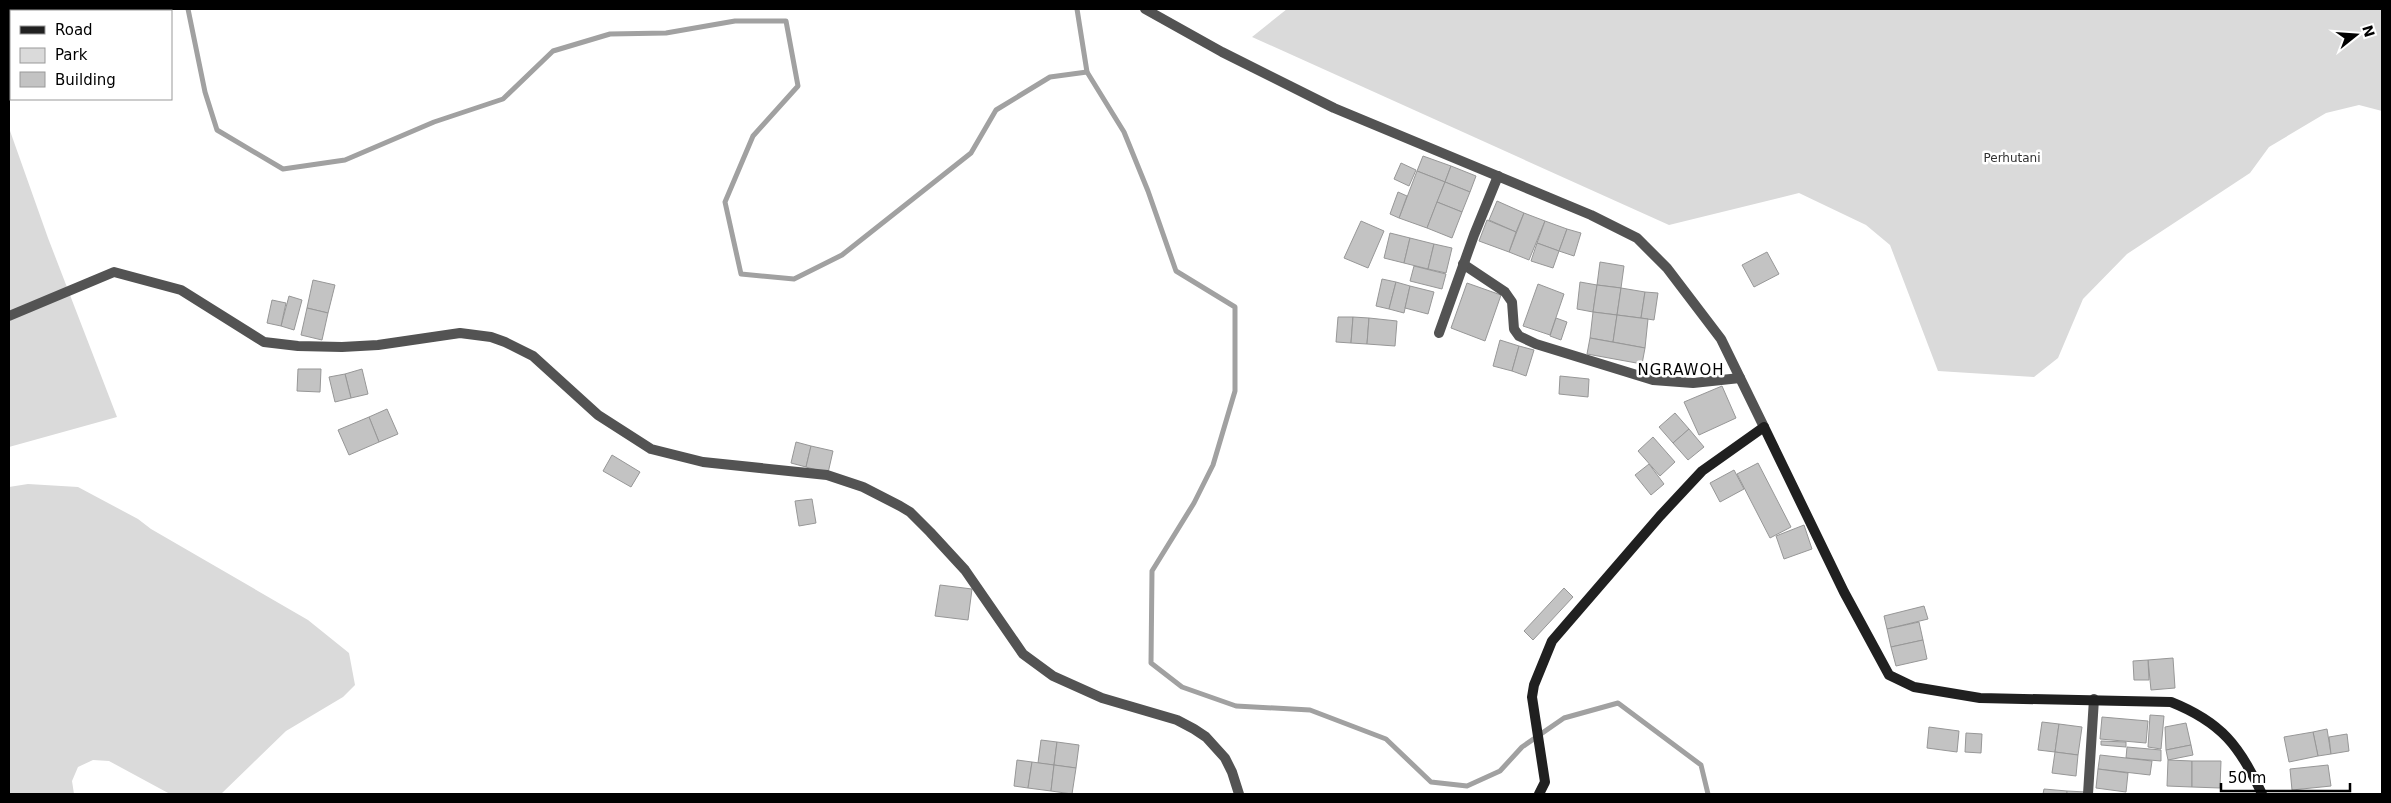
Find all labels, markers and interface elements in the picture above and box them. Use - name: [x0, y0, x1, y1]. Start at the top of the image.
- legend: [10, 10, 172, 100]
- north arrow: [2331, 10, 2381, 60]
- text: Road: [55, 21, 93, 39]
- text: N: [2359, 23, 2378, 39]
- text: Park: [55, 46, 88, 64]
- text: Building: [55, 71, 116, 89]
- park label: Perhutani: [1983, 151, 2041, 165]
- district label: NGRAWOH: [1637, 361, 1725, 379]
- scale bar: [2221, 760, 2350, 792]
- text: 50 m: [2228, 769, 2266, 787]

